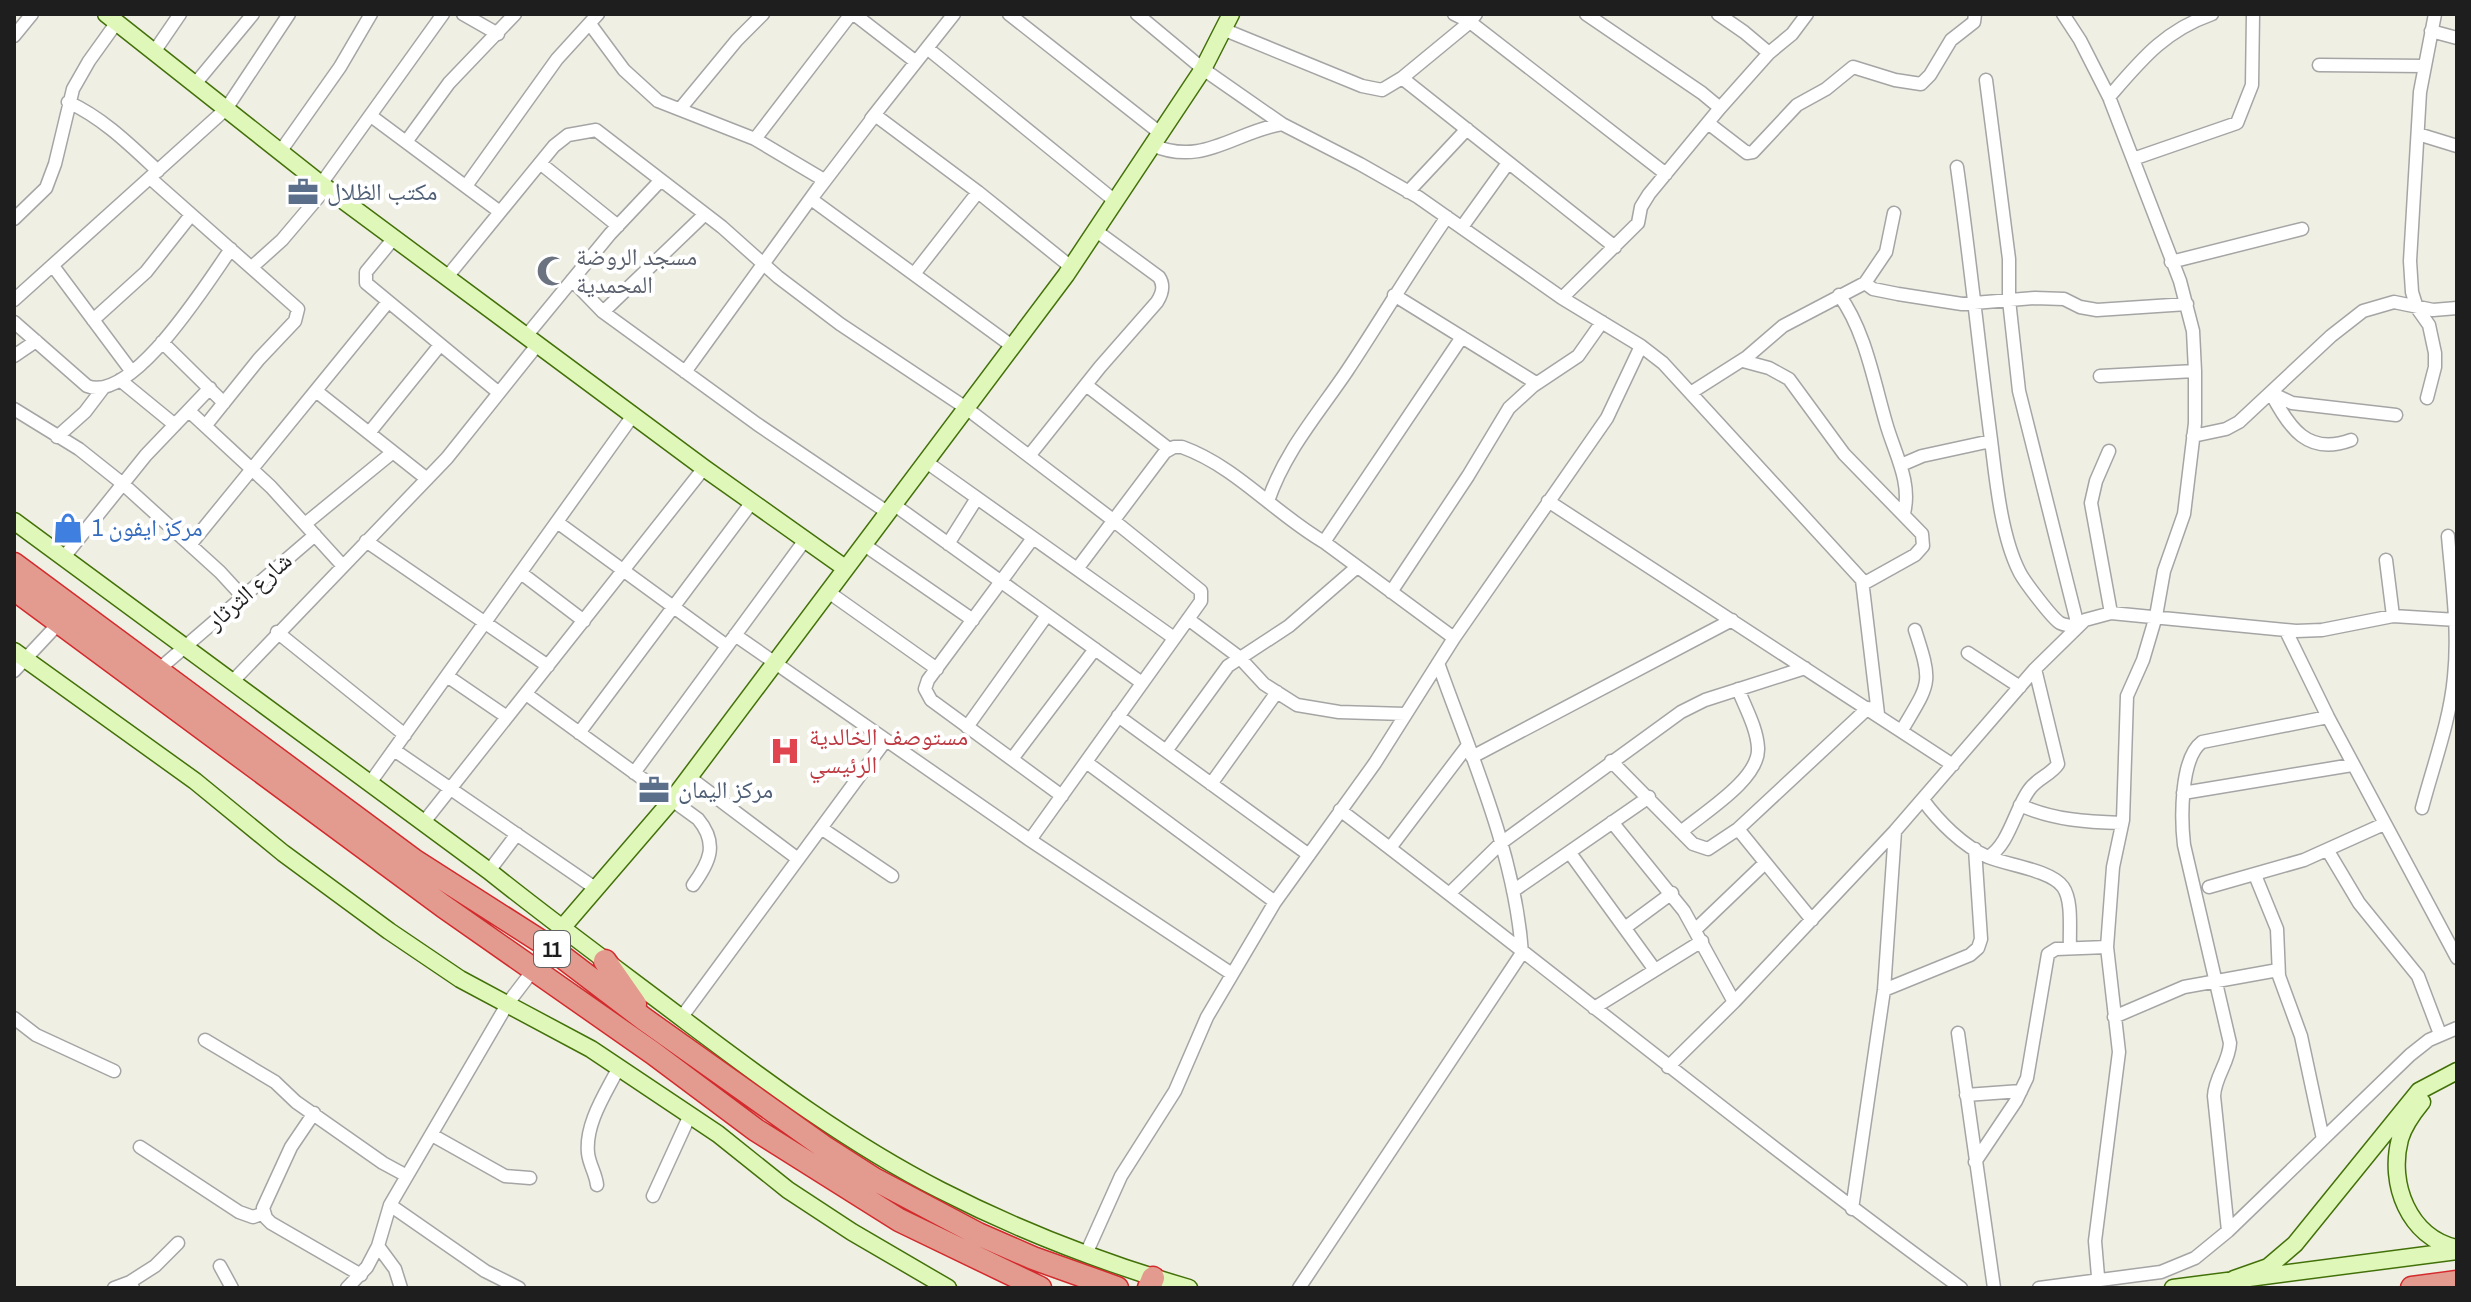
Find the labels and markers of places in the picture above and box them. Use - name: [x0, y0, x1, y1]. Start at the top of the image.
- office icon: مكتب الظلال: [286, 175, 320, 209]
- place label: مكتب الظلال: [327, 175, 438, 207]
- place label: مسجد الروضة المحمدية: [576, 240, 697, 300]
- mosque icon: مسجد الروضة المحمدية: [535, 254, 569, 288]
- shop icon: مركز ايفون 1: [51, 511, 85, 545]
- place label: مركز ايفون 1: [92, 511, 203, 543]
- place label: مستوصف الخالدية الرئيسي: [809, 720, 968, 784]
- hospital icon: مستوصف الخالدية الرئيسي: [768, 734, 802, 768]
- office icon: مركز اليمان: [637, 773, 671, 807]
- place label: مركز اليمان: [678, 773, 773, 805]

